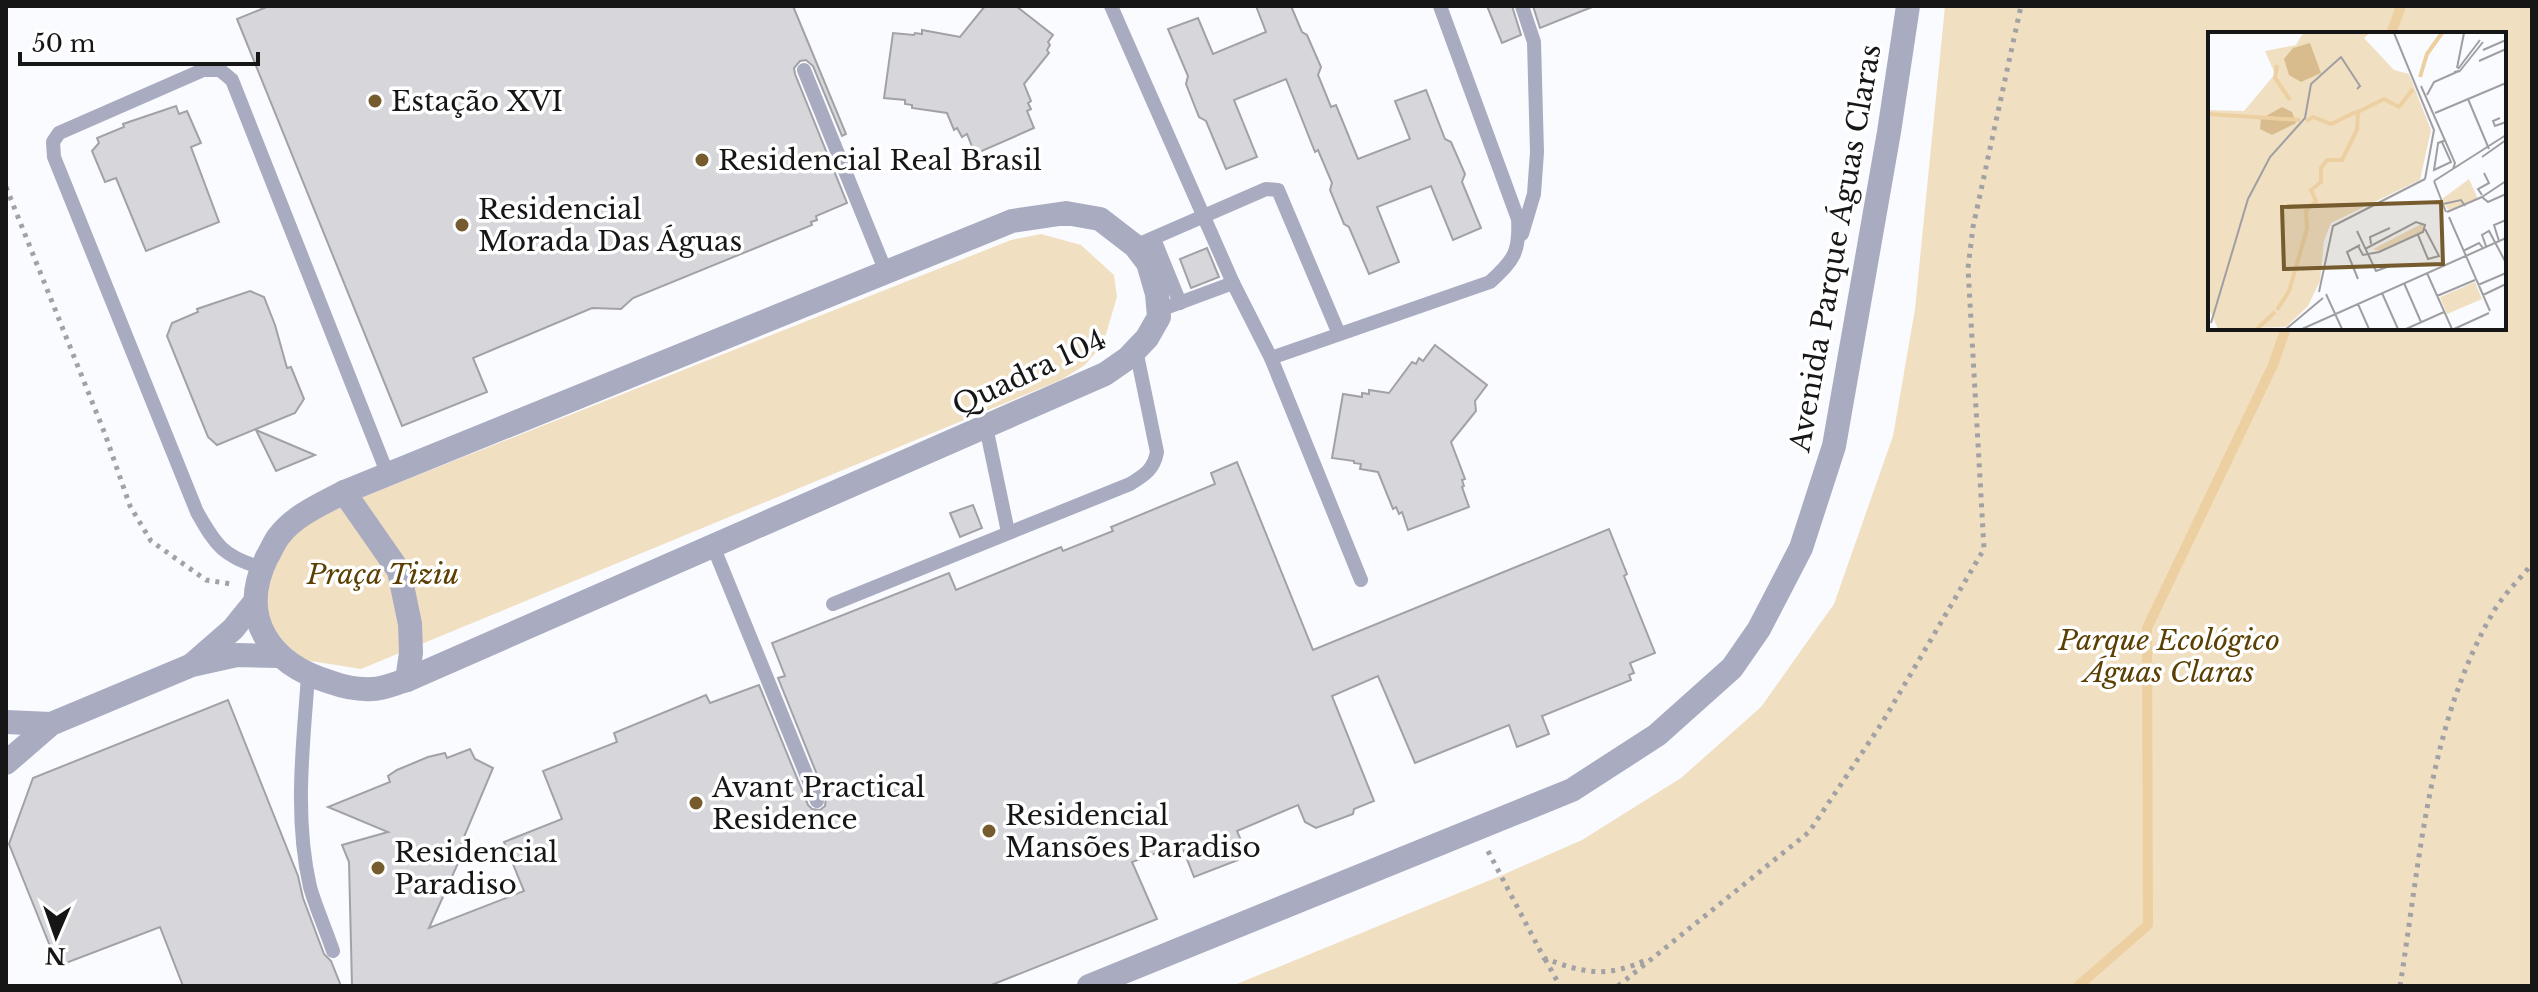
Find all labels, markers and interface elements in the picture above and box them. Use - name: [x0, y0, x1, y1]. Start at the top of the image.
- scale bar: [20, 16, 258, 66]
- text: 50 m: [32, 29, 96, 58]
- inset map: [2208, 32, 2506, 330]
- street label: Avenida Parque Águas Claras: [1782, 42, 1889, 456]
- place label: Estação XVI: [391, 84, 563, 119]
- marker: Estação XVI: [366, 92, 384, 110]
- place label: Residencial Real Brasil: [718, 143, 1042, 178]
- marker: Residencial Real Brasil: [693, 151, 711, 169]
- place label: Residencial Morada Das Águas: [478, 192, 742, 259]
- marker: Residencial Morada Das Águas: [453, 216, 471, 234]
- street label: Quadra 104: [947, 322, 1111, 423]
- park label: Praça Tiziu: [306, 557, 459, 592]
- park label: Parque Ecológico Águas Claras: [2057, 623, 2280, 690]
- place label: Avant Practical Residence: [711, 770, 925, 837]
- marker: Avant Practical Residence: [687, 794, 705, 812]
- place label: Residencial Mansões Paradiso: [1005, 798, 1261, 865]
- marker: Residencial Mansões Paradiso: [980, 822, 998, 840]
- place label: Residencial Paradiso: [394, 835, 558, 902]
- marker: Residencial Paradiso: [369, 859, 387, 877]
- north arrow: [16, 896, 96, 976]
- text: N: [44, 942, 66, 969]

